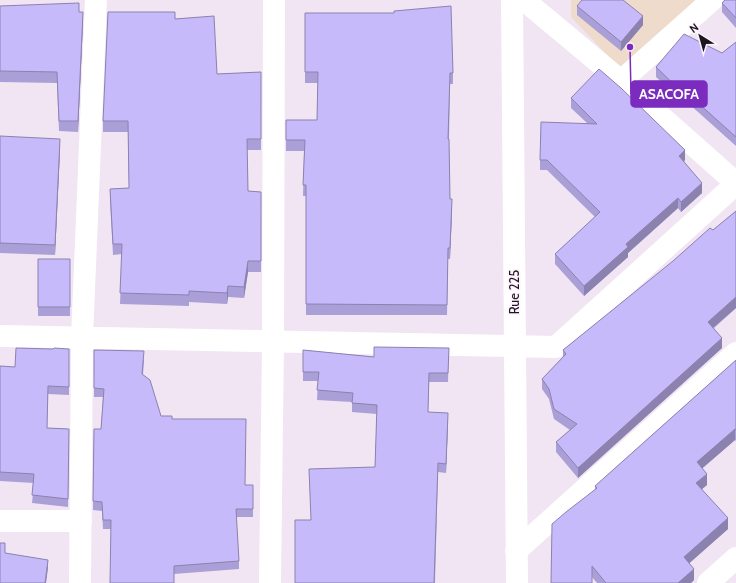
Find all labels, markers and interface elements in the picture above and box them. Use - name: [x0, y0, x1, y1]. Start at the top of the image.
- north arrow: [680, 16, 720, 56]
- text: N: [687, 20, 701, 36]
- callout: ASACOFA: [631, 81, 707, 107]
- text: ASACOFA: [639, 85, 699, 103]
- street label: Rue 225: [506, 270, 522, 314]

